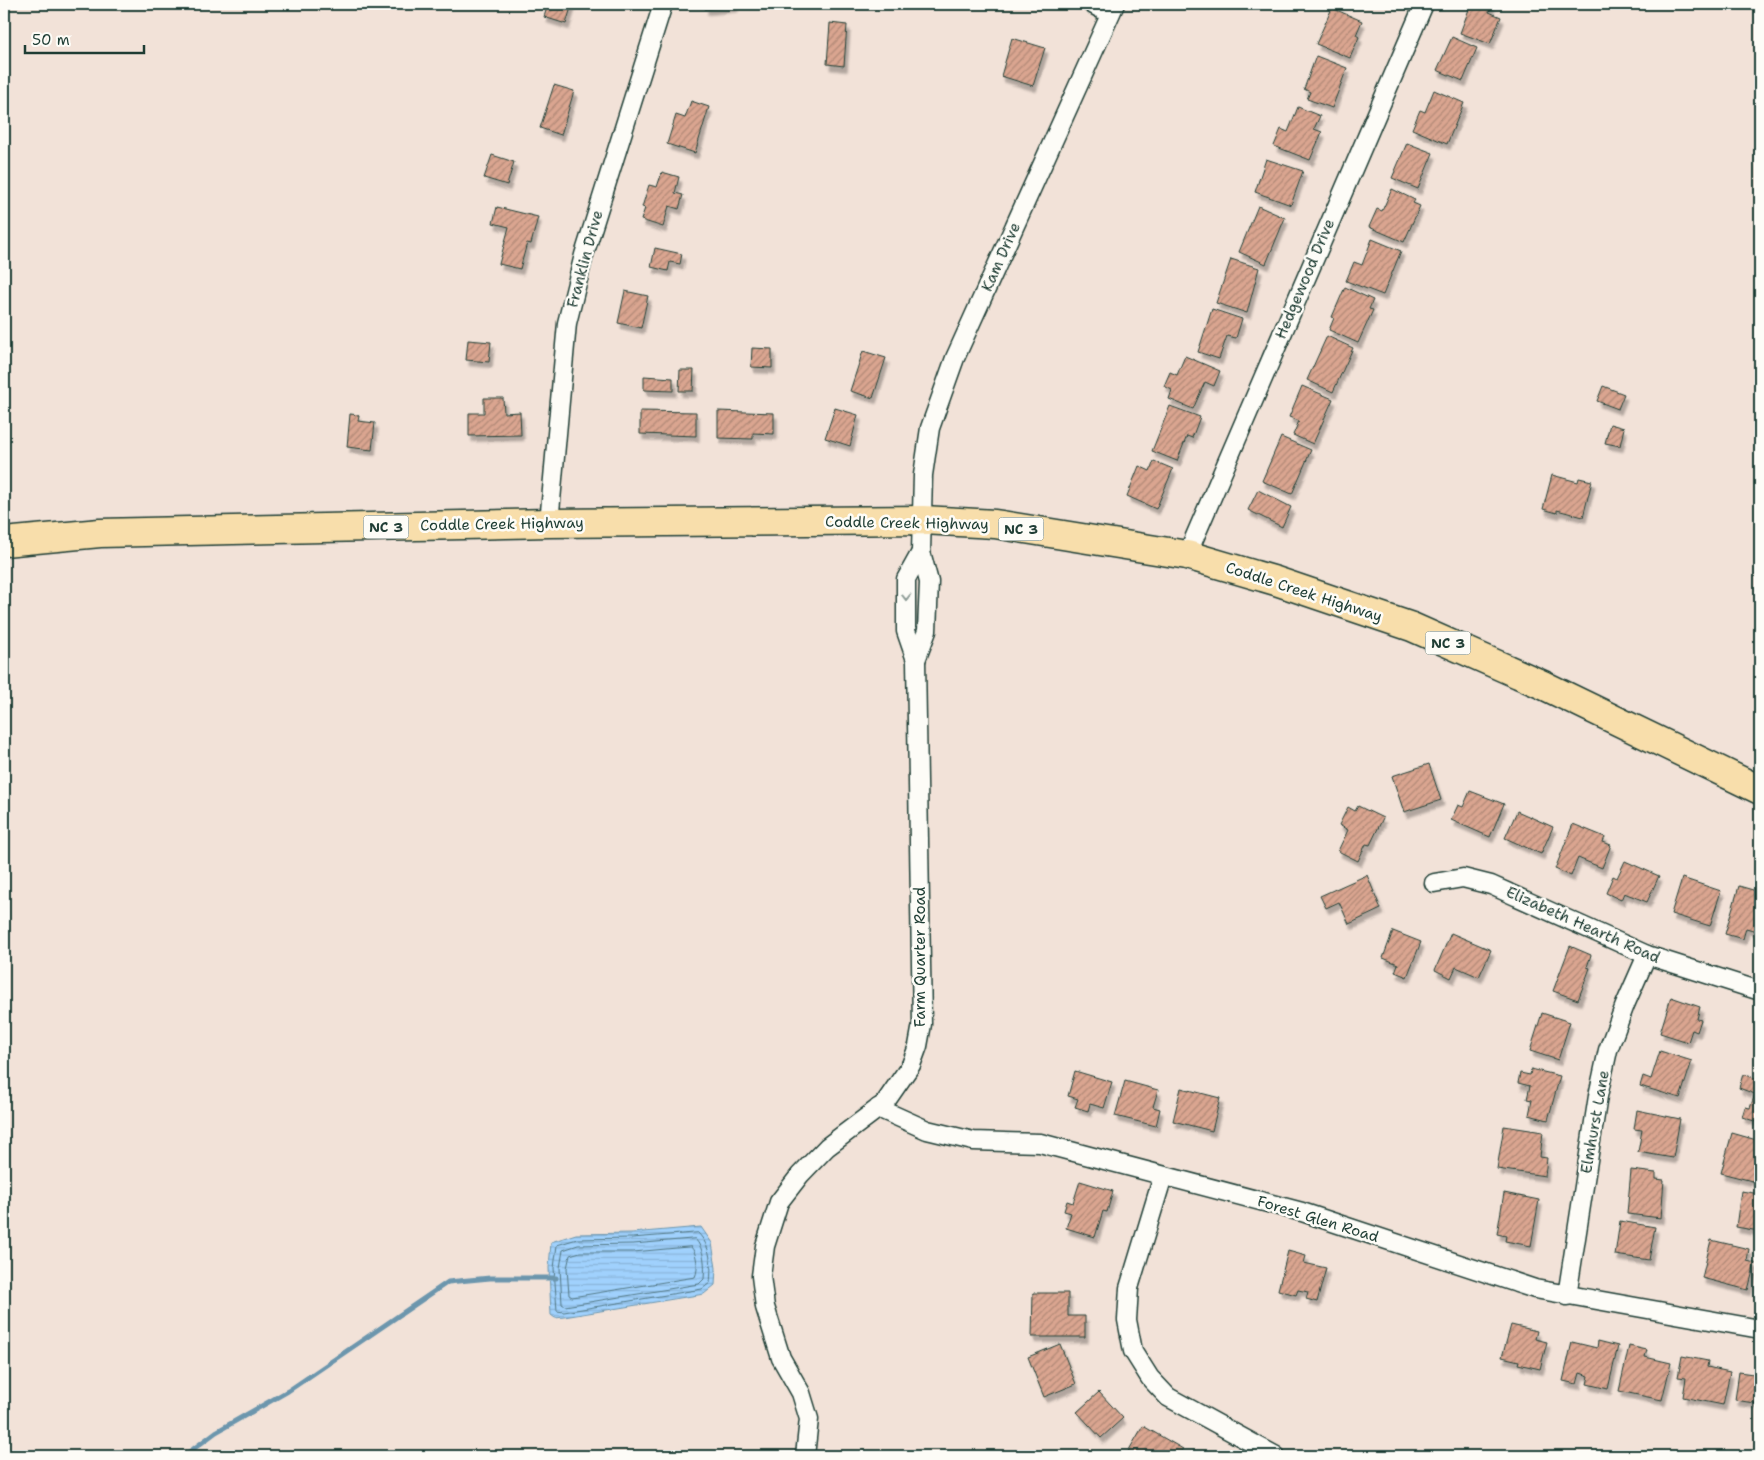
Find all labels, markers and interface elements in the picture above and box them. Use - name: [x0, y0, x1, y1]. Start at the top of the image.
- scale bar: [25, 22, 144, 54]
- text: 50 m: [32, 30, 70, 50]
- street label: Franklin Drive: [562, 208, 608, 310]
- street label: Hedgewood Drive: [1271, 216, 1339, 342]
- street label: Kam Drive: [977, 219, 1025, 295]
- street label: Coddle Creek Highway: [825, 512, 989, 534]
- street label: Coddle Creek Highway: [420, 513, 584, 535]
- road number: NC 3: [364, 516, 408, 538]
- road number: NC 3: [998, 518, 1044, 540]
- street label: Coddle Creek Highway: [1223, 557, 1385, 627]
- one-way arrow: [901, 594, 911, 601]
- road number: NC 3: [1426, 632, 1470, 654]
- street label: Elizabeth Hearth Road: [1503, 882, 1664, 968]
- street label: Farm Quarter Road: [910, 886, 930, 1027]
- street label: Elmhurst Lane: [1576, 1069, 1614, 1175]
- street label: Forest Glen Road: [1255, 1191, 1382, 1247]

